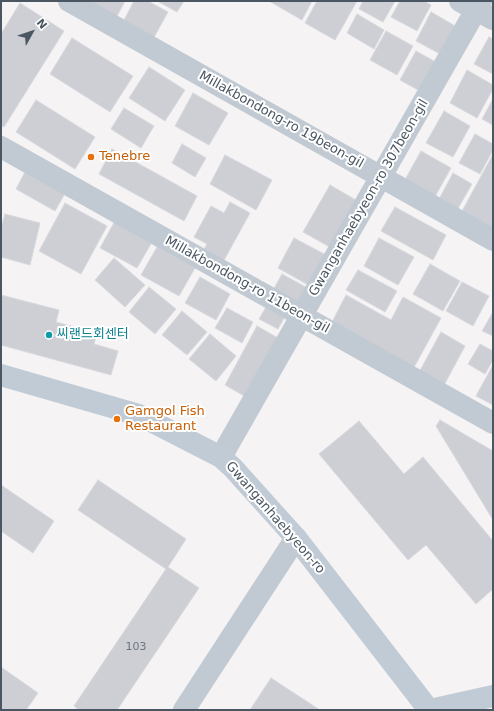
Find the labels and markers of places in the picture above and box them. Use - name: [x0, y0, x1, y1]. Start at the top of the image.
- place label: Tenebre: [99, 149, 150, 165]
- marker: Tenebre: [86, 152, 96, 162]
- place label: 씨랜드회센터: [57, 327, 129, 343]
- marker: 씨랜드회센터: [44, 330, 54, 340]
- place label: Gamgol Fish Restaurant: [125, 404, 205, 435]
- marker: Gamgol Fish Restaurant: [112, 414, 122, 424]

